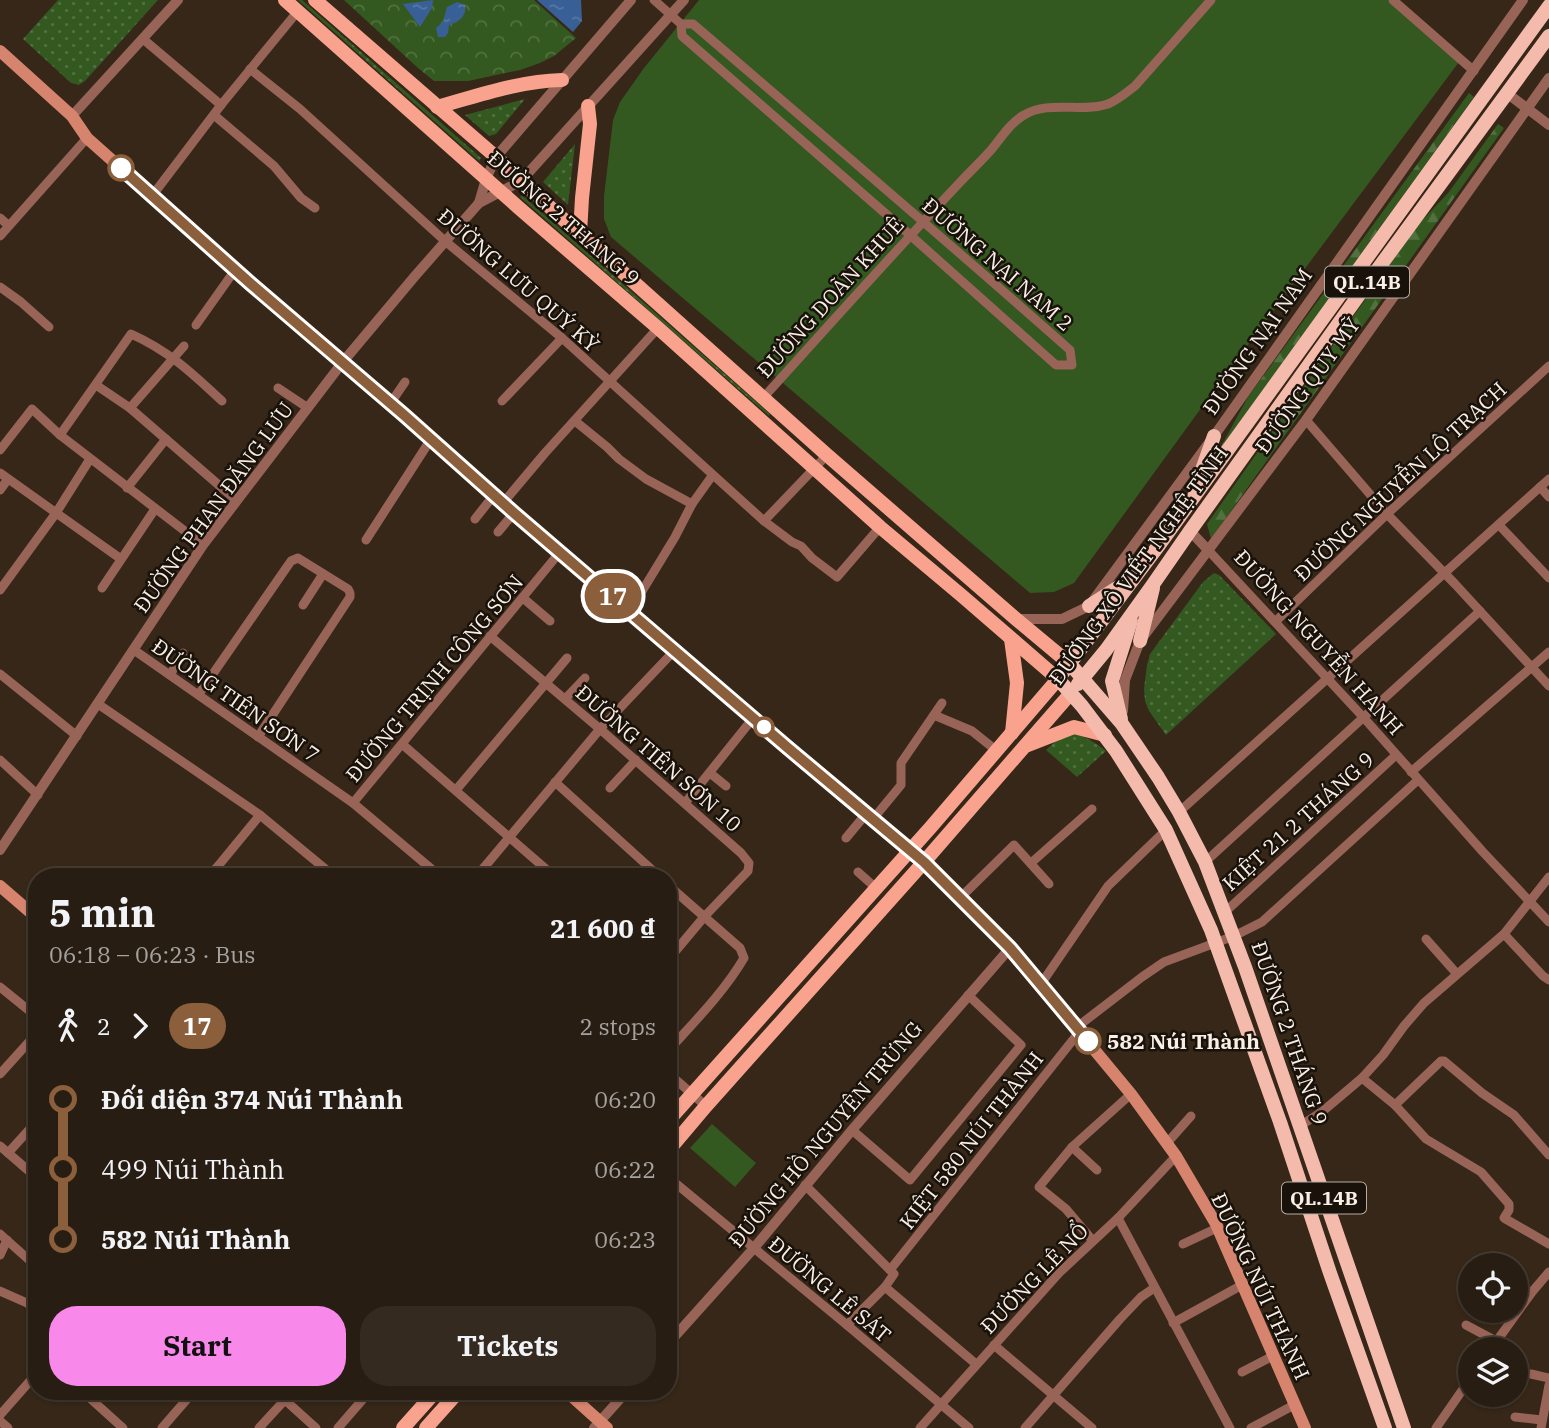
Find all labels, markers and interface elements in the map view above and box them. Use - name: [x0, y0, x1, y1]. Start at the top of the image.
- street label: ĐƯỜNG 2 THÁNG 9: [482, 144, 646, 292]
- unlabelled marker: [108, 155, 134, 181]
- street label: ĐƯỜNG NẠI NAM 2: [917, 191, 1079, 337]
- street label: ĐƯỜNG LƯU QUÝ KỲ: [432, 202, 606, 358]
- street label: ĐƯỜNG DOÃN KHUÊ: [750, 211, 910, 383]
- street label: ĐƯỜNG NẠI NAM: [1196, 262, 1318, 420]
- road number: QL.14B: [1325, 266, 1409, 298]
- street label: ĐƯỜNG QUY MỸ: [1248, 311, 1366, 459]
- street label: ĐƯỜNG NGUYỄN LỘ TRẠCH: [1288, 375, 1512, 587]
- street label: ĐƯỜNG PHAN ĐĂNG LƯU: [127, 396, 299, 618]
- street label: ĐƯỜNG XÔ VIẾT NGHỆ TĨNH: [1041, 439, 1234, 690]
- street label: ĐƯỜNG NGUYỄN HANH: [1228, 543, 1410, 741]
- street label: ĐƯỜNG TRỊNH CÔNG SƠN: [339, 568, 529, 788]
- line badge: 17: [582, 573, 644, 619]
- text: 17: [599, 580, 627, 612]
- street label: ĐƯỜNG TIÊN SƠN 7: [147, 632, 325, 768]
- street label: ĐƯỜNG TIÊN SƠN 10: [570, 678, 748, 838]
- unlabelled marker: [754, 717, 774, 737]
- street label: KIỆT 21 2 THÁNG 9: [1216, 745, 1380, 897]
- text: 5 min: [49, 888, 155, 937]
- text: 21 600 ₫: [550, 911, 656, 945]
- street label: ĐƯỜNG 2 THÁNG 9: [1245, 937, 1335, 1129]
- text: 06:18 – 06:23 · Bus: [49, 939, 256, 969]
- icon: walk: [49, 1007, 87, 1045]
- icon: forward: [121, 1007, 159, 1045]
- text: 17: [183, 1010, 212, 1042]
- text: 2: [97, 1011, 111, 1041]
- text: 2 stops: [579, 1011, 656, 1041]
- street label: ĐƯỜNG HỒ NGUYÊN TRỪNG: [721, 1014, 928, 1253]
- place label: 582 Núi Thành: [1107, 1027, 1260, 1055]
- marker: 582 Núi Thành: [1075, 1028, 1101, 1054]
- street label: KIỆT 580 NÚI THÀNH: [893, 1045, 1049, 1235]
- text: Đối diện 374 Núi Thành: [101, 1082, 403, 1116]
- text: 06:20: [594, 1084, 656, 1114]
- text: 499 Núi Thành: [101, 1152, 285, 1186]
- text: 06:22: [594, 1154, 656, 1184]
- road number: QL.14B: [1282, 1182, 1366, 1214]
- street label: ĐƯỜNG NÚI THÀNH: [1205, 1188, 1317, 1384]
- street label: ĐƯỜNG LÊ NỔ: [973, 1216, 1094, 1339]
- text: 582 Núi Thành: [101, 1222, 290, 1256]
- text: 06:23: [594, 1224, 656, 1254]
- street label: ĐƯỜNG LÊ SÁT: [763, 1230, 897, 1348]
- map controls: [1458, 1253, 1528, 1407]
- button: locate: [1458, 1253, 1528, 1323]
- button: Start: [49, 1306, 346, 1386]
- button: Tickets: [360, 1306, 656, 1386]
- button: layers: [1458, 1337, 1528, 1407]

